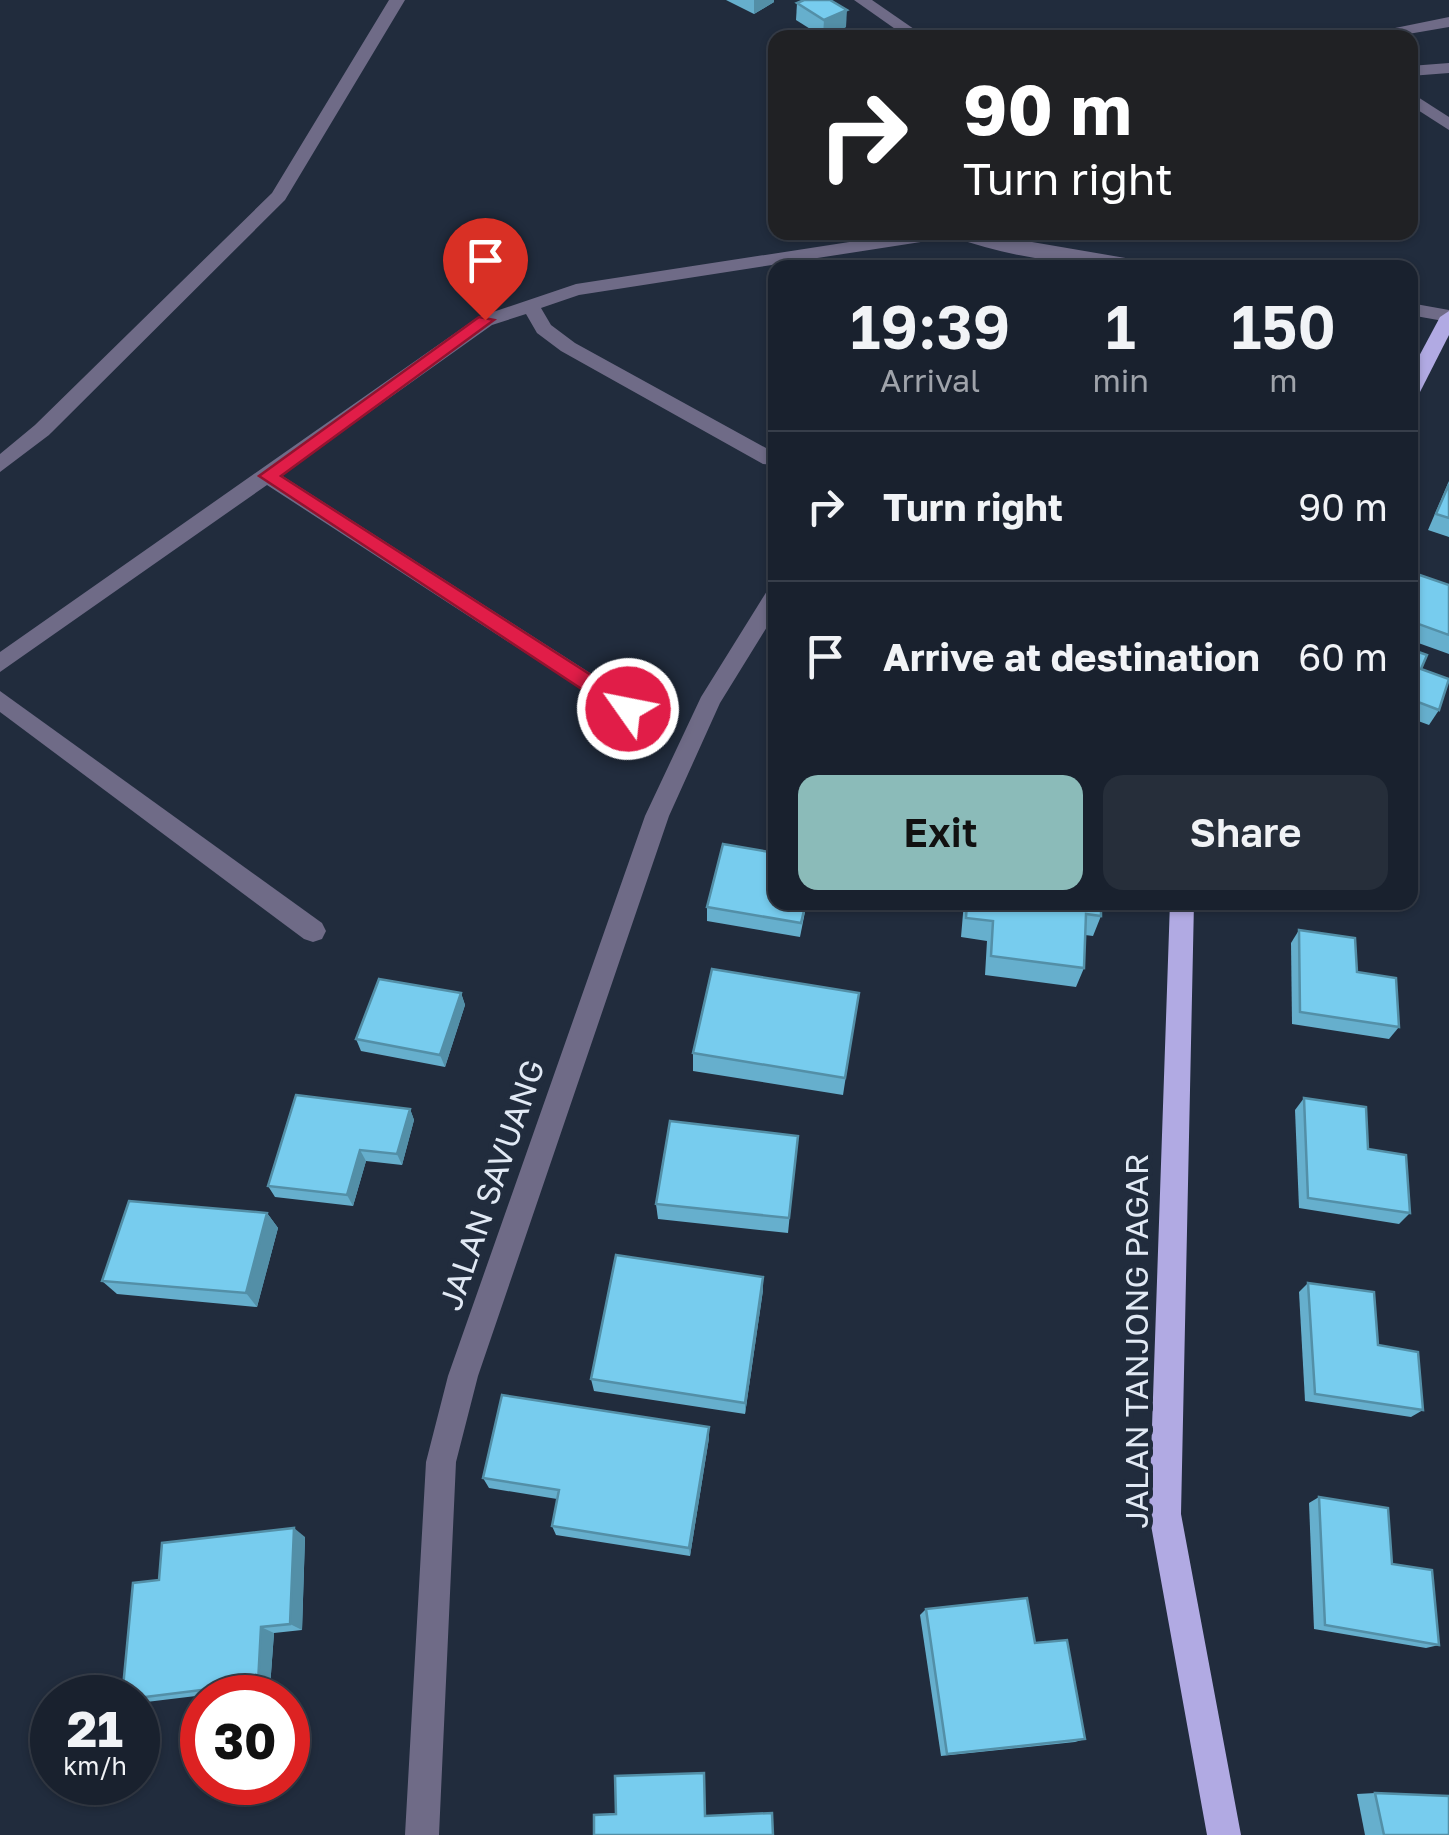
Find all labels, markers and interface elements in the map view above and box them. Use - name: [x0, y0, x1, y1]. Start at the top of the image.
- text: 90 m: [963, 66, 1132, 150]
- icon: right: [798, 70, 928, 200]
- text: Turn right: [963, 151, 1173, 205]
- pin: [443, 218, 528, 321]
- icon: arrive: [458, 233, 513, 288]
- text: 19:39: [850, 290, 1010, 362]
- text: 1: [1106, 290, 1136, 362]
- text: 150: [1231, 290, 1336, 362]
- text: Arrival: [880, 361, 980, 399]
- text: min: [1092, 361, 1149, 399]
- text: m: [1269, 361, 1298, 399]
- icon: right: [798, 479, 853, 534]
- text: Turn right: [883, 484, 1063, 529]
- text: 90 m: [1298, 484, 1388, 529]
- icon: arrive: [798, 629, 853, 684]
- text: Arrive at destination: [883, 634, 1260, 679]
- text: 60 m: [1298, 634, 1388, 679]
- position arrow: [576, 657, 680, 761]
- button: Exit: [798, 775, 1083, 890]
- button: Share: [1103, 775, 1388, 890]
- street label: JALAN SAVUANG: [430, 1055, 552, 1315]
- street label: JALAN TANJONG PAGAR: [1117, 1154, 1155, 1528]
- speed limit sign: 30: [180, 1675, 310, 1805]
- text: 21: [67, 1698, 123, 1758]
- text: km/h: [63, 1750, 127, 1781]

